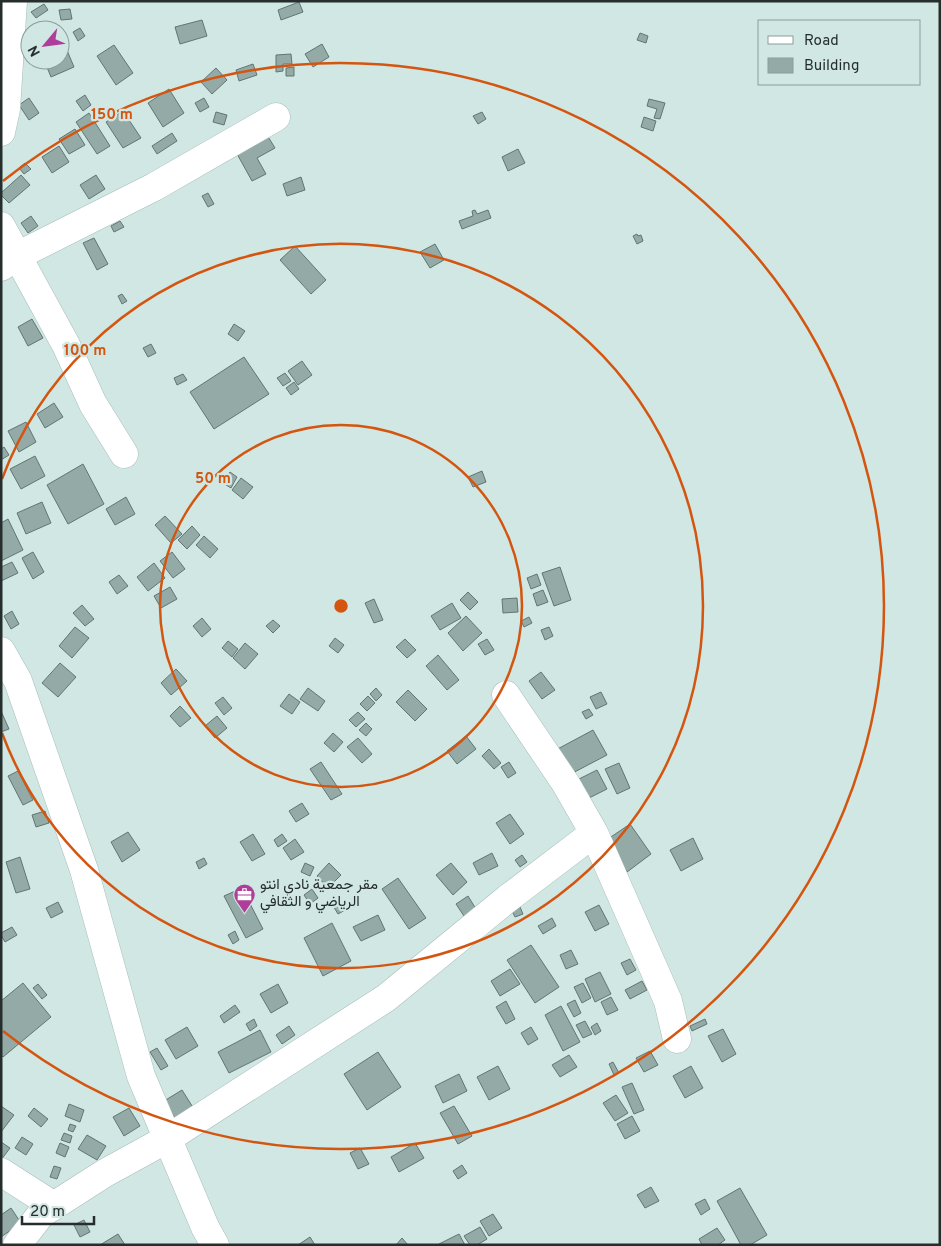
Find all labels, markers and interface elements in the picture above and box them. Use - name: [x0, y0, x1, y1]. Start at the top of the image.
- north arrow: [20, 20, 70, 70]
- legend: [758, 20, 921, 85]
- text: Road: [804, 32, 839, 51]
- text: N: [25, 42, 45, 59]
- text: Building: [804, 57, 859, 76]
- text: 150 m: [91, 106, 133, 125]
- text: 100 m: [64, 342, 106, 361]
- text: 50 m: [195, 470, 231, 489]
- centre of rings: [332, 597, 350, 615]
- place label: مقر جمعية نادي انتو الرياضي و الثقافي: [260, 876, 378, 914]
- office icon: مقر جمعية نادي انتو الرياضي و الثقافي: [232, 882, 256, 913]
- scale bar: [22, 1194, 95, 1226]
- text: 20 m: [30, 1203, 65, 1222]

